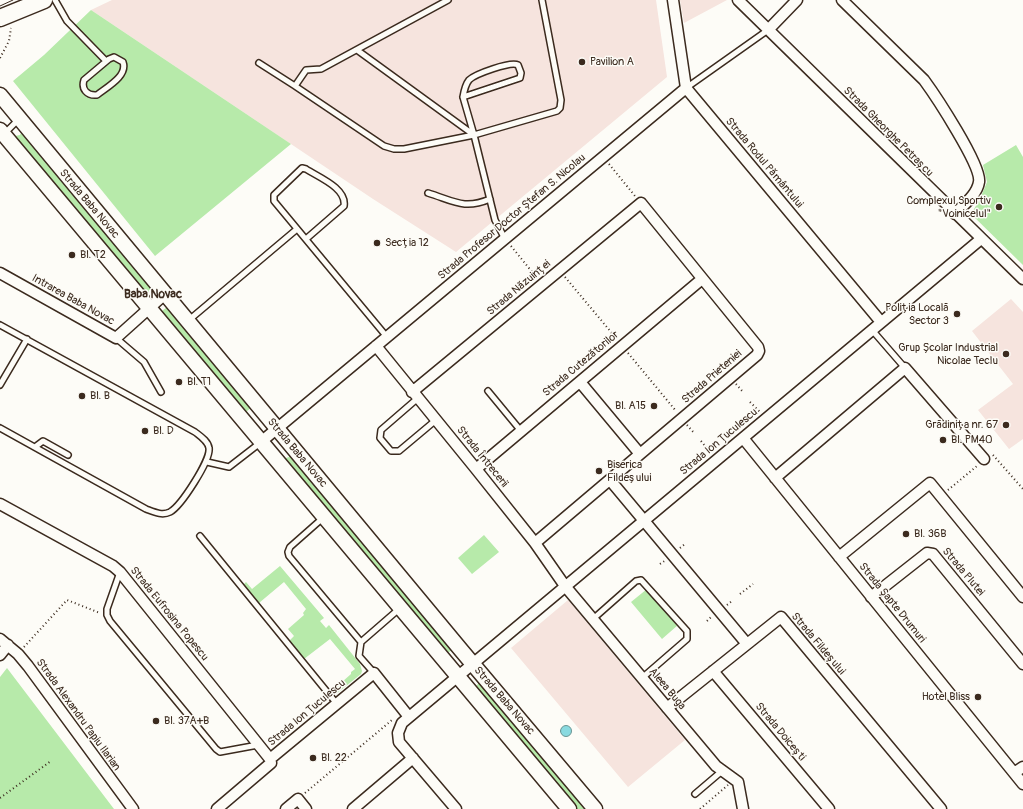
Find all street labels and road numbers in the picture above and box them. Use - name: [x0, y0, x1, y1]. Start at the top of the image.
- street label: Strada Gheorghe Petrașcu: [840, 84, 936, 180]
- street label: Strada Rodul Pământului: [722, 115, 806, 211]
- street label: Strada Profesor Doctor Ștefan S. Nicolau: [435, 151, 589, 283]
- street label: Strada Baba Novac: [56, 167, 122, 241]
- street label: Strada Năzuinței: [484, 257, 554, 319]
- street label: Intrarea Baba Novac: [29, 272, 117, 328]
- street label: Strada Cutezătorilor: [540, 328, 622, 400]
- street label: Strada Prieteniei: [679, 347, 745, 407]
- street label: Strada Ion Țuculescu: [678, 406, 760, 478]
- street label: Strada Baba Novac: [264, 416, 330, 490]
- street label: Strada Întrecerii: [453, 424, 511, 490]
- street label: Strada Plutei: [939, 545, 987, 599]
- street label: Strada Șapte Drumuri: [856, 560, 928, 646]
- street label: Strada Eufrosina Popescu: [127, 564, 211, 664]
- street label: Strada Fildeșului: [788, 610, 848, 678]
- street label: Strada Alexandru Papiu Ilarian: [33, 656, 123, 774]
- street label: Strada Baba Novac: [471, 664, 537, 738]
- street label: Aleea Buga: [646, 665, 688, 713]
- street label: Strada Ion Țuculescu: [266, 677, 348, 749]
- street label: Strada Doicești: [752, 700, 808, 764]

